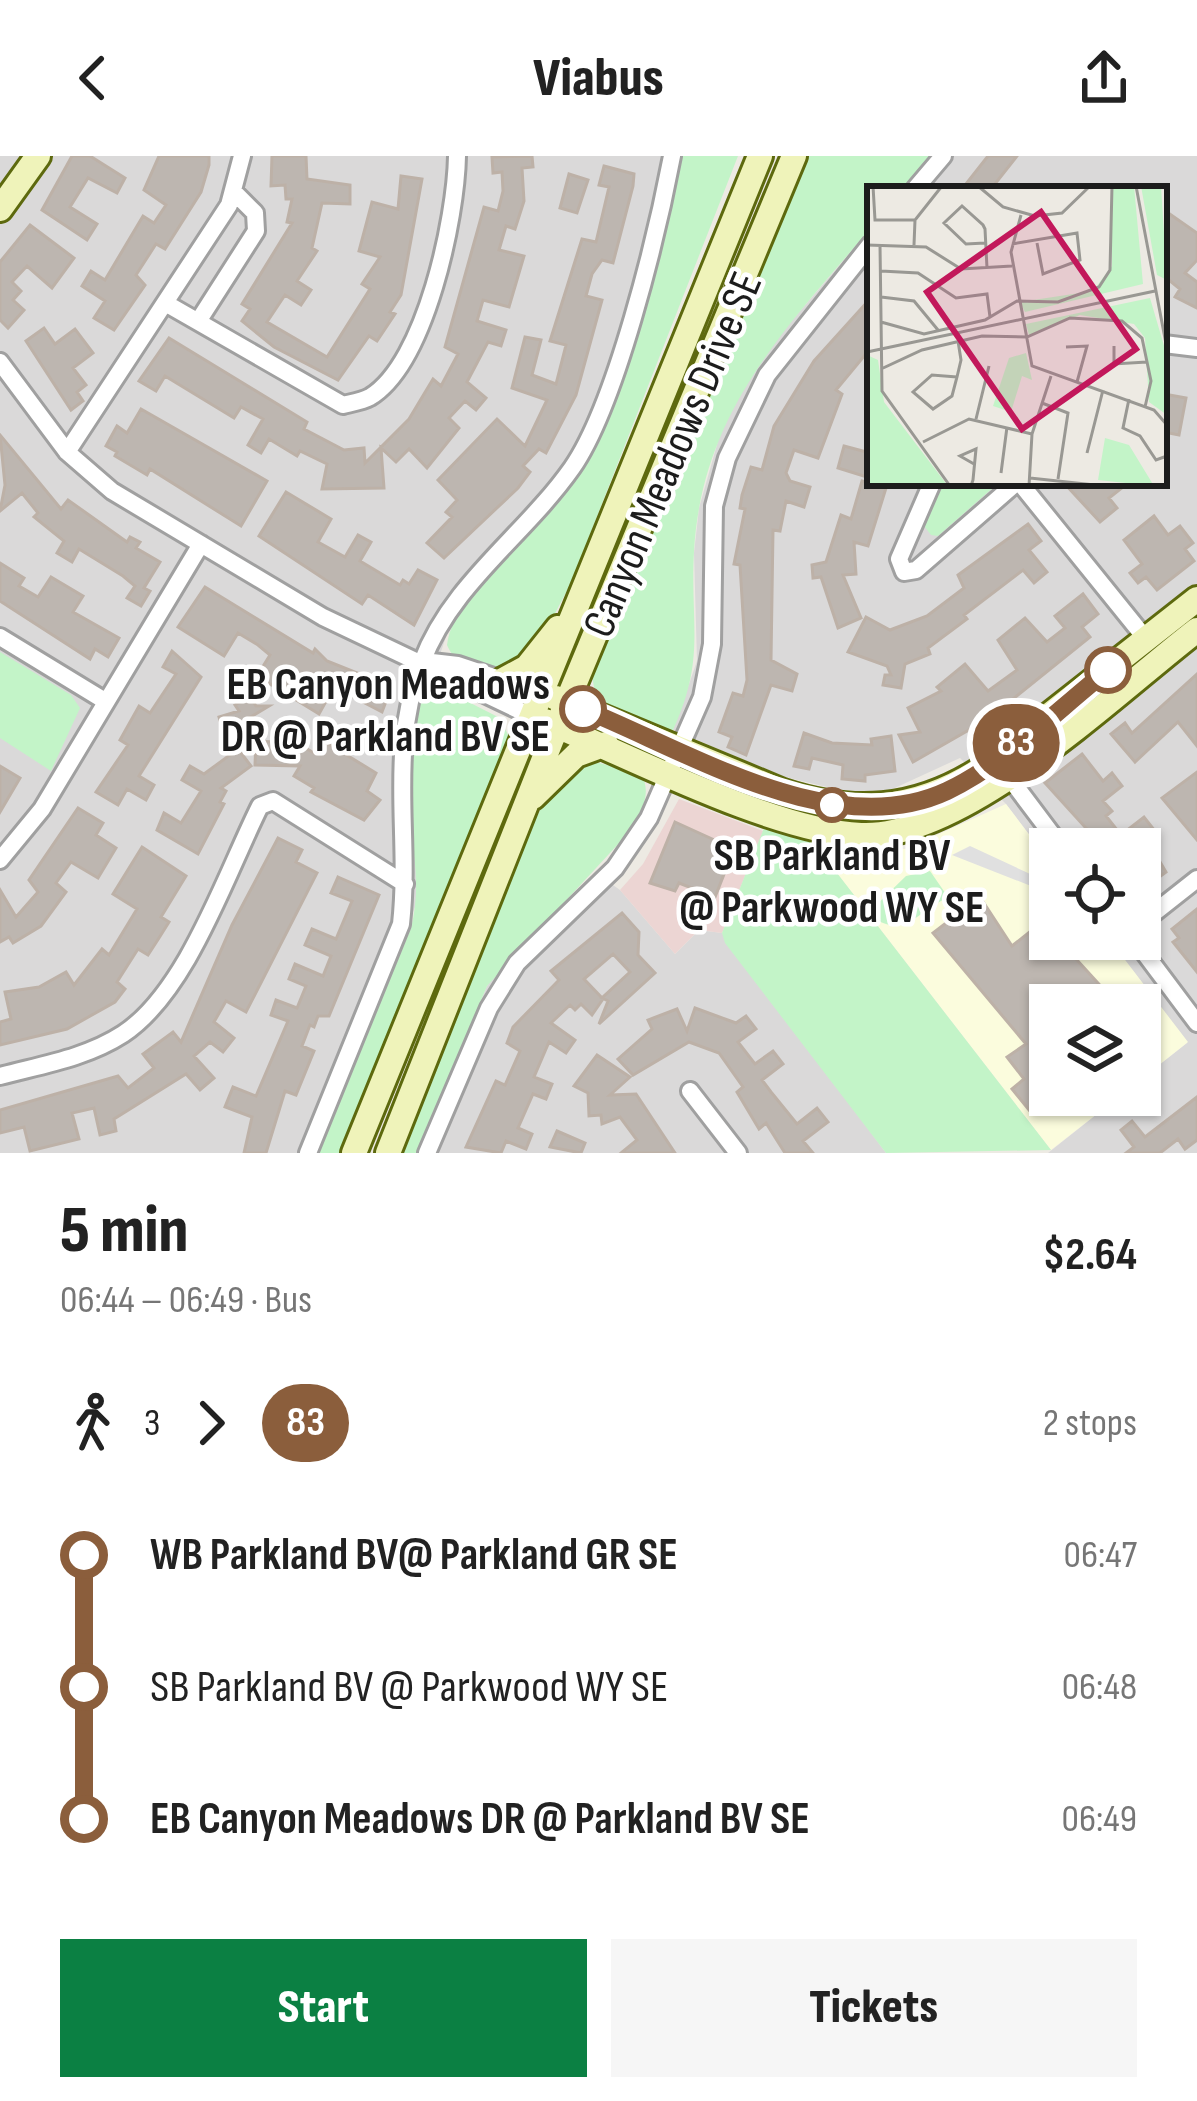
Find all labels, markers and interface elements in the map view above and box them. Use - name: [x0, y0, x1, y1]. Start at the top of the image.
- icon: back: [60, 45, 126, 111]
- icon: share: [1071, 45, 1137, 111]
- text: Viabus: [533, 46, 664, 111]
- inset map: [867, 186, 1167, 486]
- street label: Canyon Meadows Drive SE: [572, 264, 775, 646]
- unlabelled marker: [1086, 648, 1130, 692]
- place label: EB Canyon Meadows DR @ Parkland BV SE: [221, 658, 550, 765]
- marker: EB Canyon Meadows DR @ Parkland BV SE: [561, 687, 605, 731]
- line badge: 83: [962, 704, 1070, 782]
- text: 83: [997, 717, 1035, 768]
- marker: SB Parkland BV @ Parkwood WY SE: [816, 789, 848, 821]
- map controls: [1029, 828, 1161, 1116]
- button: locate: [1029, 828, 1161, 960]
- place label: SB Parkland BV @ Parkwood WY SE: [680, 829, 984, 936]
- button: layers: [1029, 984, 1161, 1116]
- text: 5 min: [60, 1192, 188, 1271]
- text: $2.64: [1042, 1228, 1137, 1283]
- text: 06:44 – 06:49 · Bus: [60, 1277, 312, 1324]
- icon: walk: [60, 1390, 126, 1456]
- icon: forward: [178, 1390, 244, 1456]
- text: 83: [286, 1397, 325, 1448]
- text: 3: [144, 1400, 160, 1447]
- text: 2 stops: [1043, 1400, 1137, 1447]
- text: WB Parkland BV@ Parkland GR SE: [150, 1528, 678, 1583]
- text: 06:47: [1064, 1532, 1137, 1579]
- text: SB Parkland BV @ Parkwood WY SE: [150, 1660, 669, 1715]
- text: 06:48: [1062, 1664, 1137, 1711]
- text: EB Canyon Meadows DR @ Parkland BV SE: [150, 1792, 810, 1847]
- text: 06:49: [1061, 1796, 1137, 1843]
- button: Start: [60, 1939, 587, 2077]
- button: Tickets: [611, 1939, 1137, 2077]

